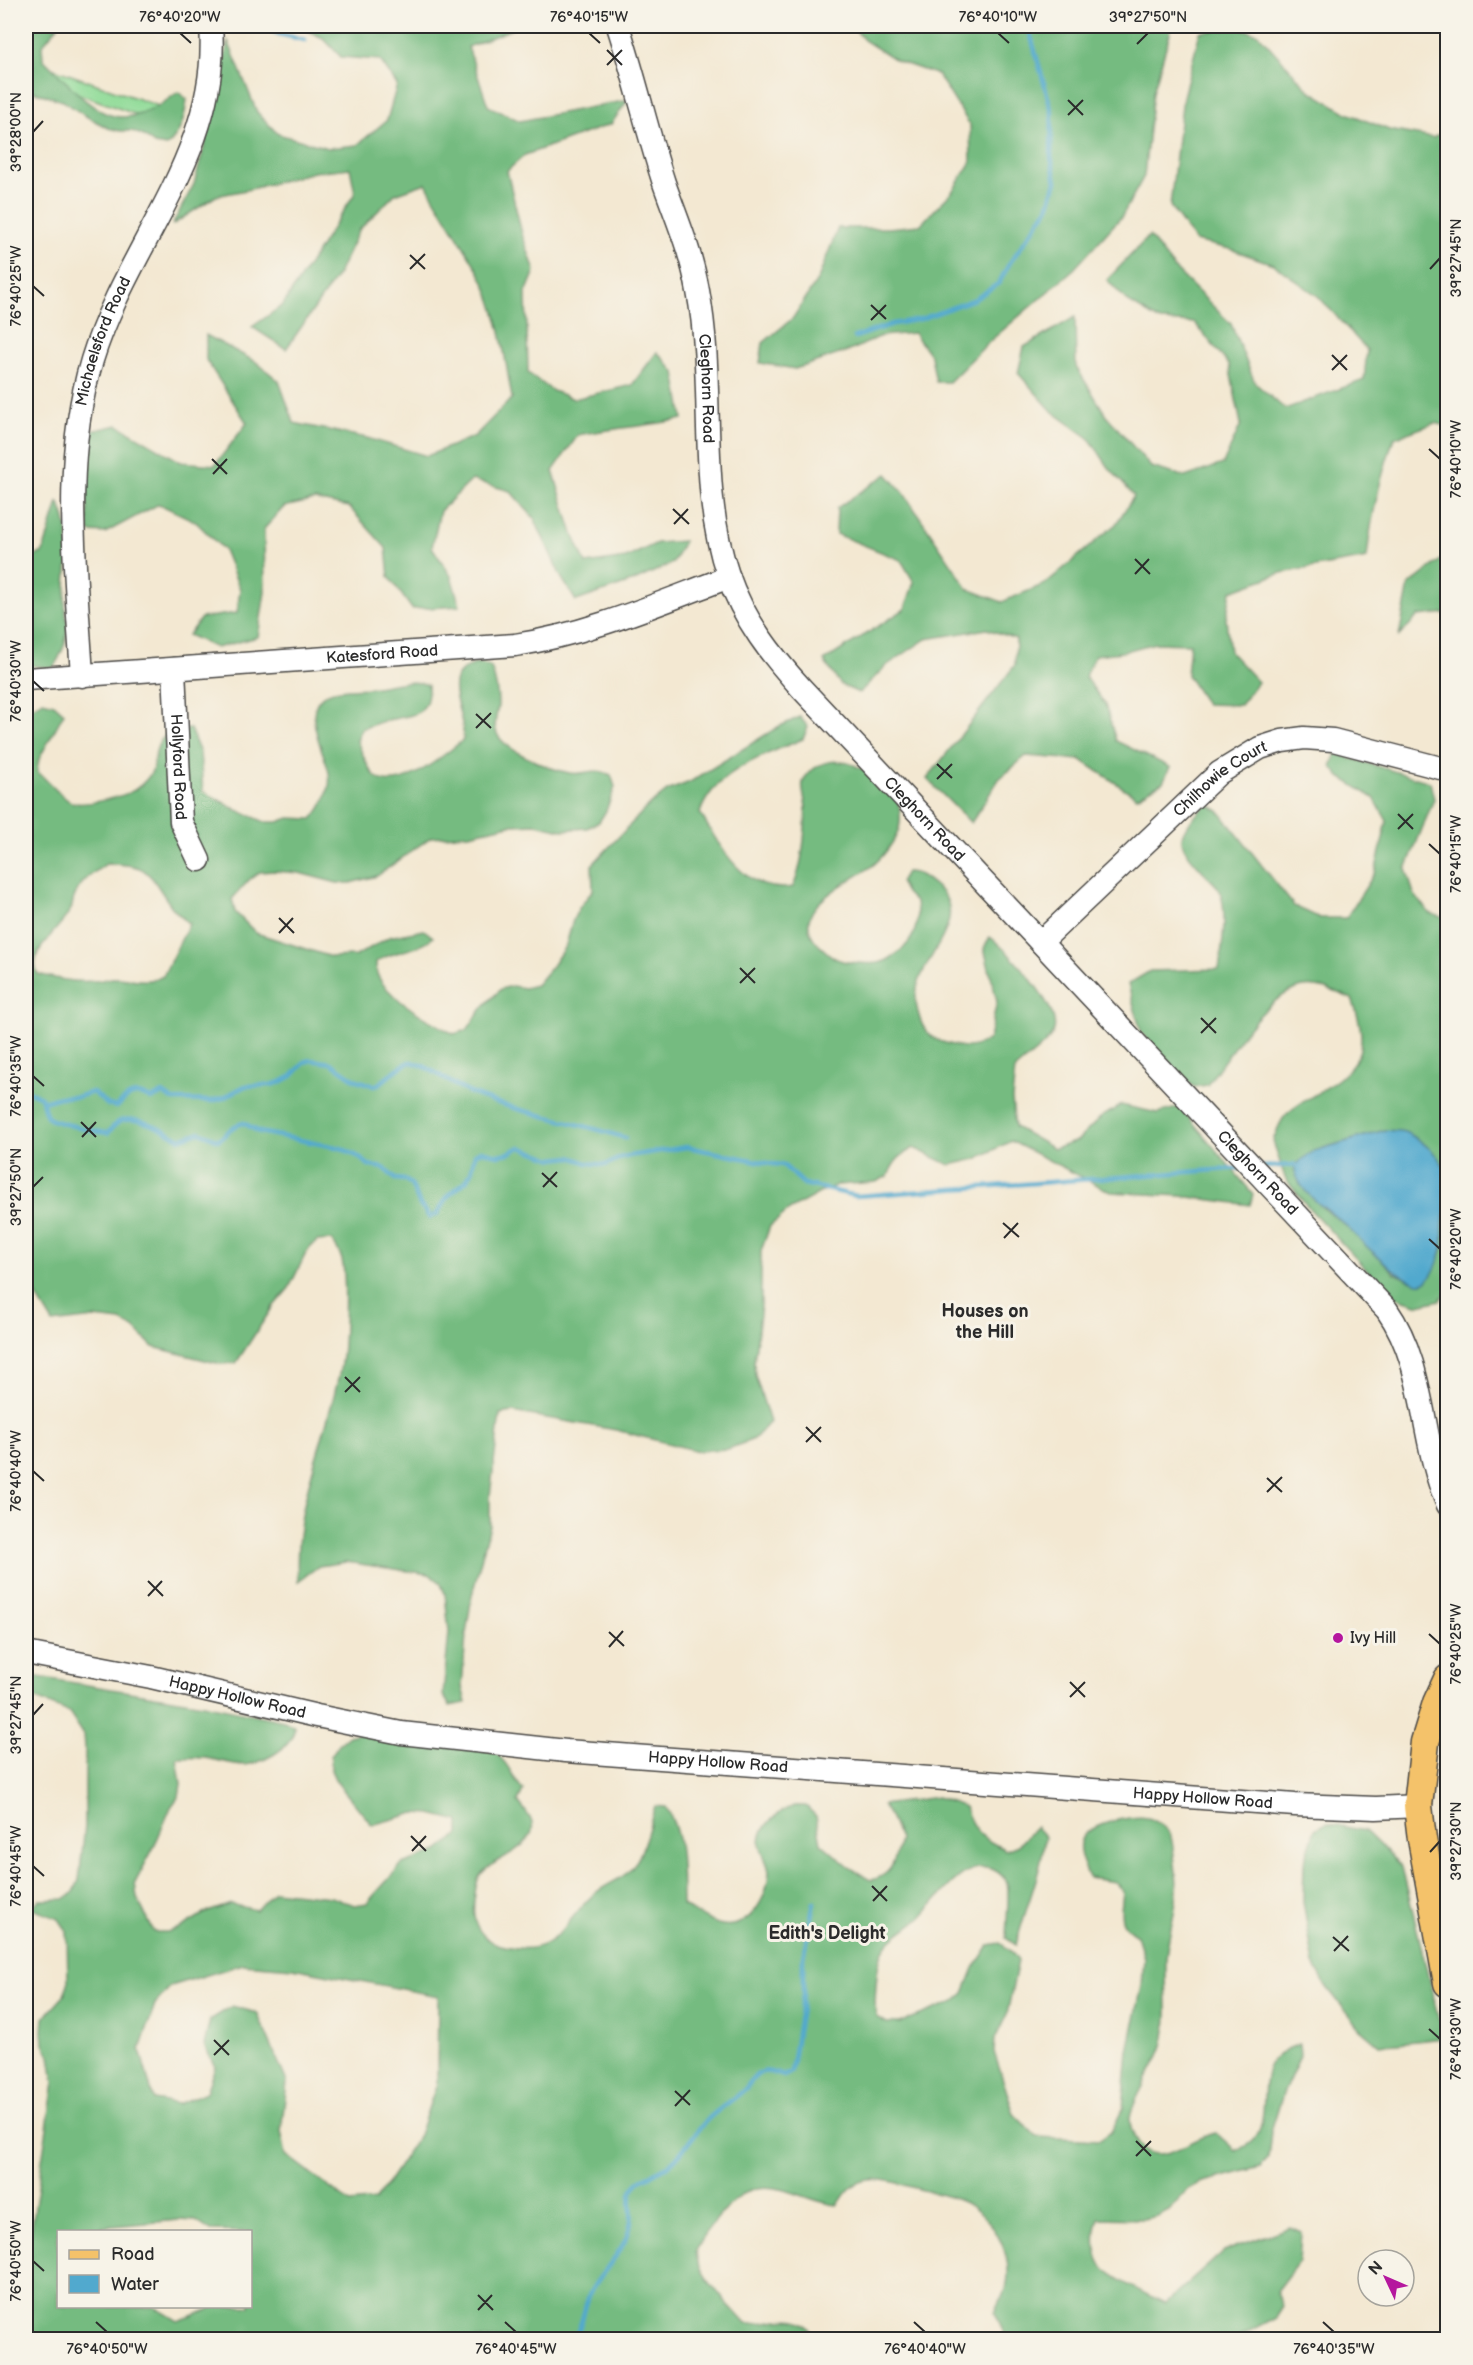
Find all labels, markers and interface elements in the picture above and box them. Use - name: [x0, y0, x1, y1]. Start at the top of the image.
- text: 76°40'20"W: [139, 8, 221, 27]
- text: 76°40'15"W: [550, 8, 628, 27]
- text: 76°40'10"W: [959, 8, 1038, 27]
- text: 39°27'50"N: [1109, 8, 1187, 27]
- text: 39°28'00"N: [7, 92, 26, 172]
- text: 39°27'45"N: [1447, 218, 1466, 298]
- text: 76°40'25"W: [7, 245, 26, 327]
- street label: Michaelsford Road: [72, 274, 135, 408]
- street label: Cleghorn Road: [695, 333, 718, 443]
- text: 76°40'10"W: [1447, 419, 1466, 498]
- text: 76°40'30"W: [7, 640, 26, 722]
- street label: Katesford Road: [326, 641, 439, 668]
- street label: Hollyford Road: [167, 713, 190, 820]
- street label: Chilhowie Court: [1169, 737, 1269, 821]
- street label: Cleghorn Road: [880, 773, 969, 865]
- text: 76°40'15"W: [1447, 815, 1466, 893]
- text: 76°40'35"W: [7, 1035, 26, 1117]
- street label: Cleghorn Road: [1213, 1126, 1302, 1219]
- text: 39°27'50"N: [7, 1148, 26, 1226]
- text: 76°40'20"W: [1447, 1208, 1466, 1290]
- district label: Houses on the Hill: [942, 1301, 1028, 1343]
- text: 76°40'40"W: [7, 1430, 26, 1512]
- text: 76°40'25"W: [1447, 1603, 1466, 1685]
- place label: Ivy Hill: [1350, 1629, 1396, 1648]
- marker: Ivy Hill: [1331, 1631, 1345, 1645]
- street label: Happy Hollow Road: [167, 1672, 308, 1723]
- text: 39°27'45"N: [7, 1675, 26, 1755]
- street label: Happy Hollow Road: [647, 1748, 789, 1777]
- street label: Happy Hollow Road: [1132, 1784, 1273, 1813]
- text: 39°27'30"N: [1447, 1801, 1466, 1881]
- text: 76°40'45"W: [7, 1825, 26, 1907]
- district label: Edith's Delight: [768, 1923, 886, 1944]
- text: 76°40'30"W: [1447, 1998, 1466, 2080]
- text: 76°40'50"W: [7, 2220, 26, 2302]
- legend: [57, 2230, 252, 2308]
- text: Road: [111, 2244, 155, 2265]
- north arrow: [1356, 2248, 1416, 2308]
- text: N: [1365, 2258, 1387, 2280]
- text: Water: [111, 2274, 159, 2295]
- text: 76°40'50"W: [66, 2340, 148, 2359]
- text: 76°40'45"W: [475, 2340, 557, 2359]
- text: 76°40'40"W: [884, 2340, 966, 2359]
- text: 76°40'35"W: [1293, 2340, 1375, 2359]

